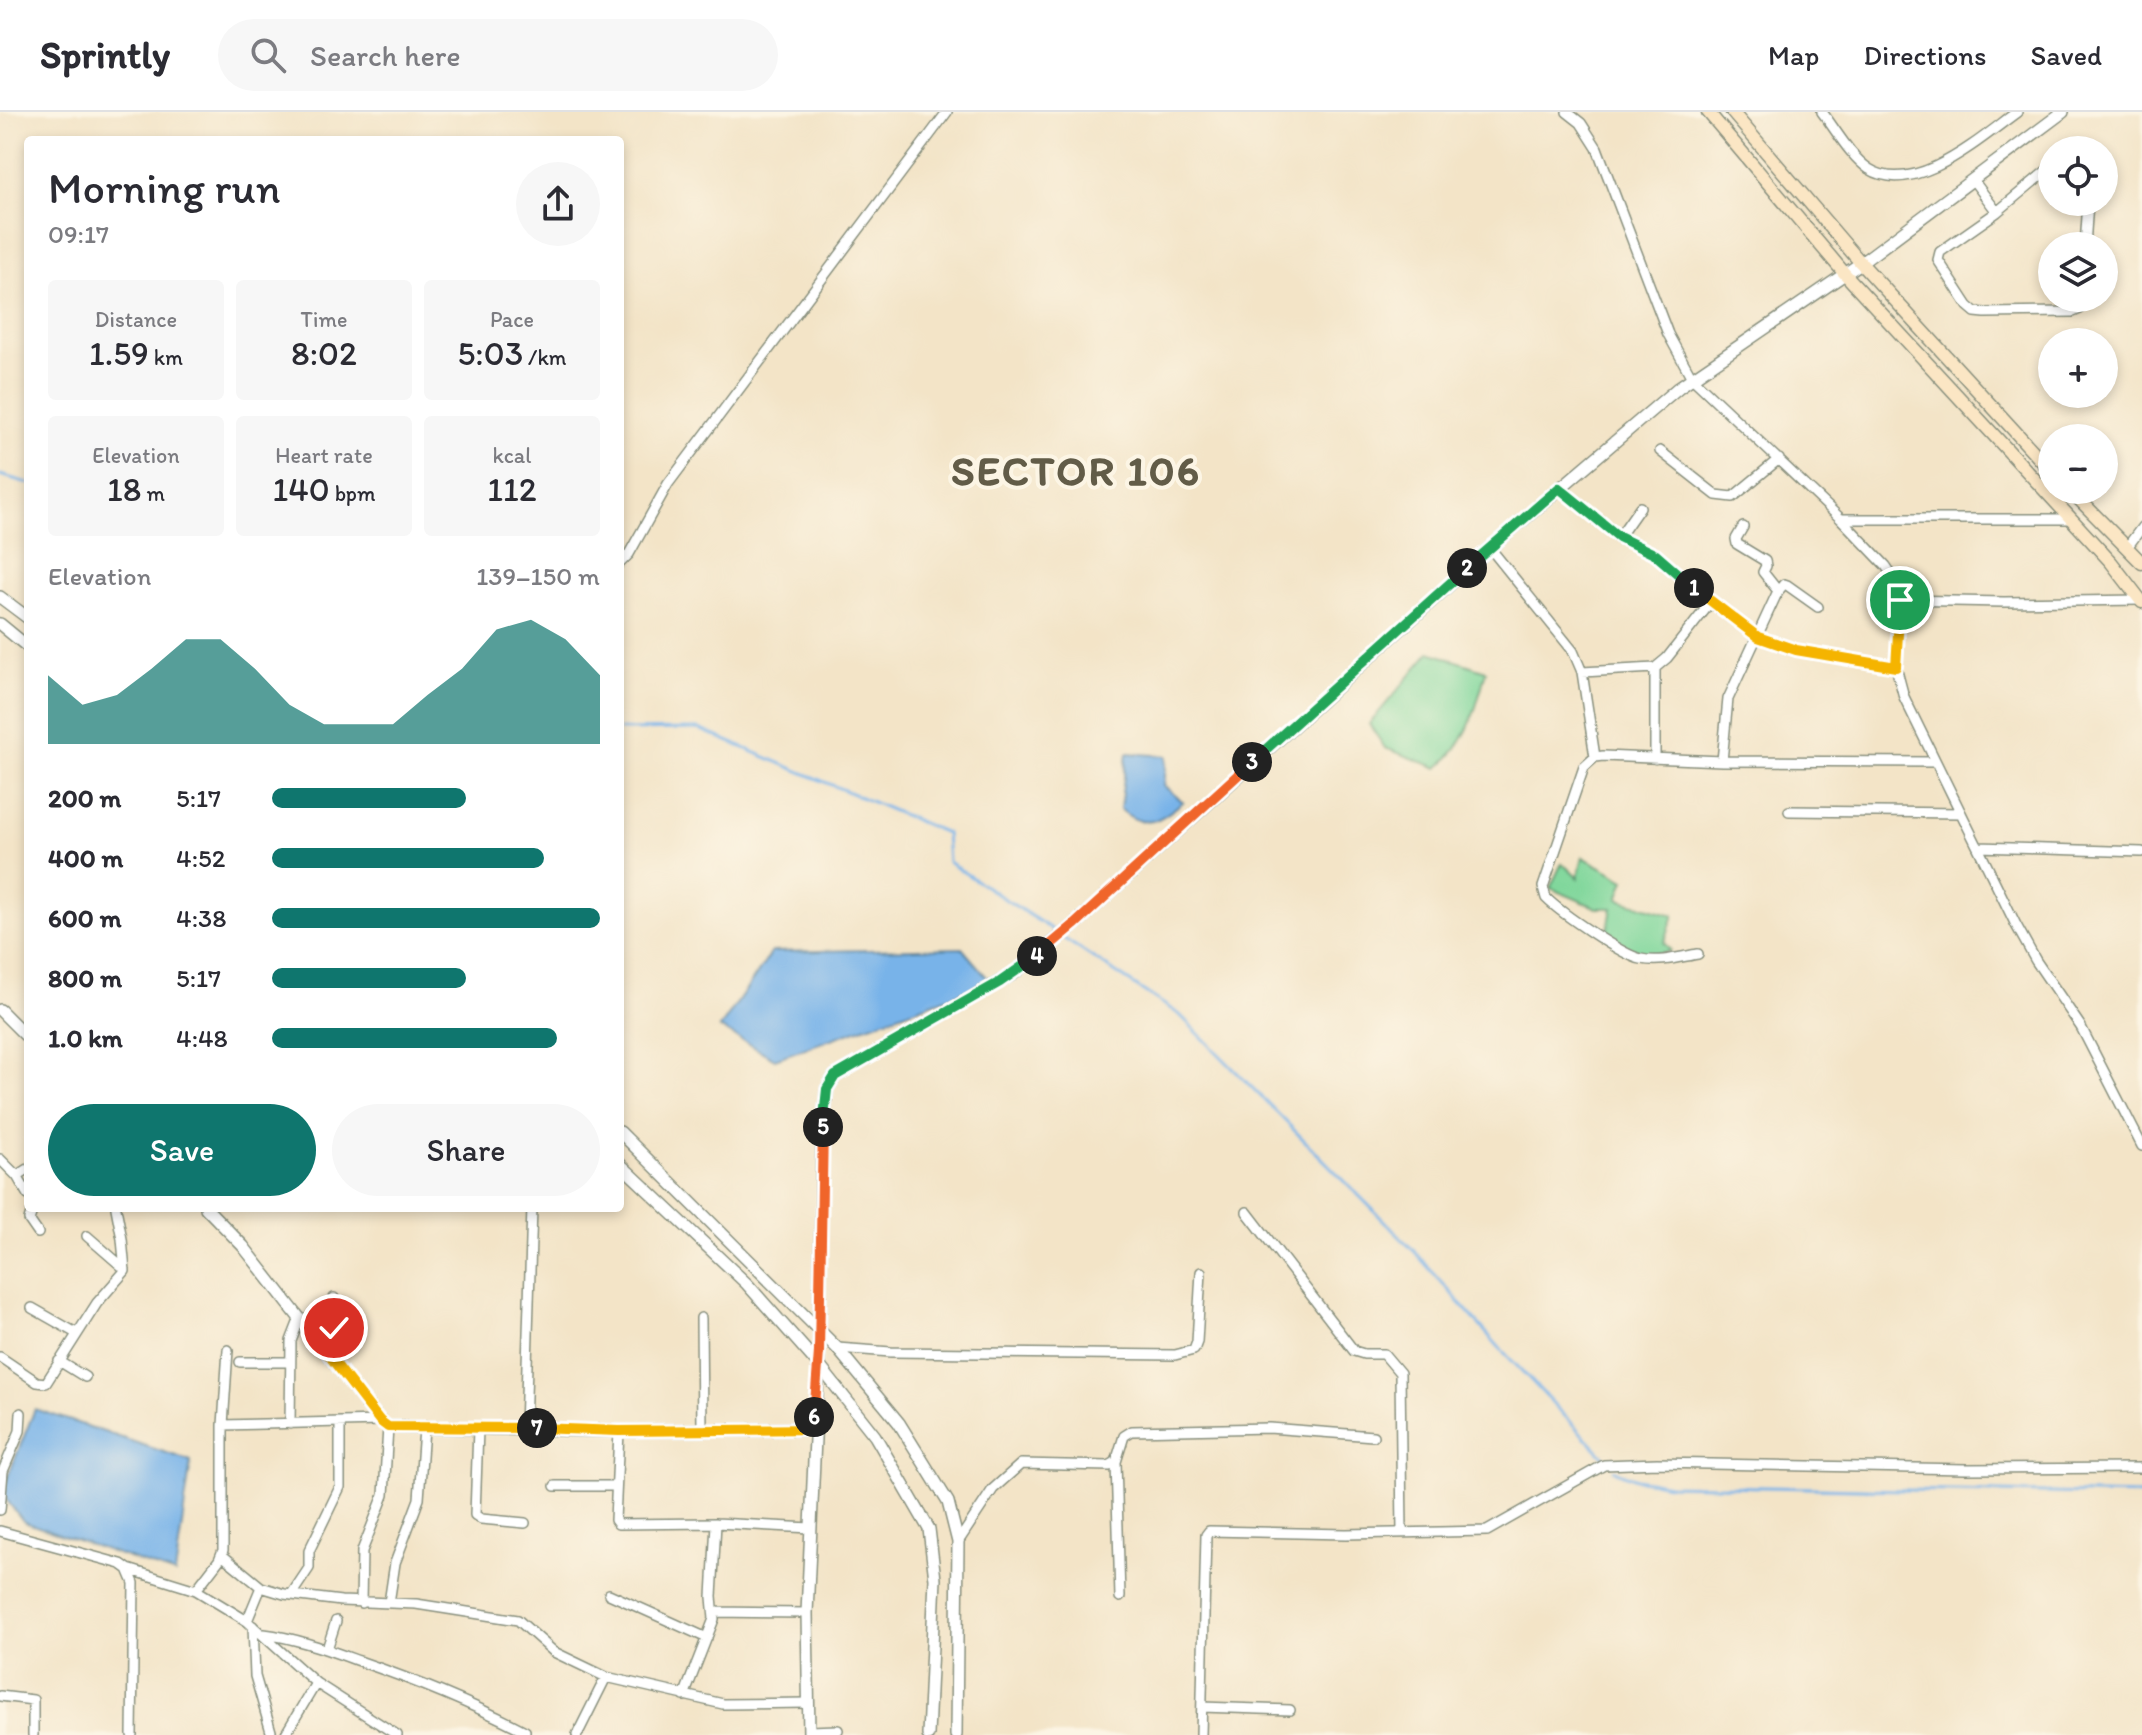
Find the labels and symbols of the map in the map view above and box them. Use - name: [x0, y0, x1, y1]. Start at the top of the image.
- district label: SECTOR 106: [951, 445, 1201, 496]
- pin: 2: [1447, 548, 1487, 588]
- pin: [1866, 566, 1934, 634]
- pin: 1: [1674, 568, 1714, 608]
- pin: 3: [1232, 742, 1272, 782]
- pin: 4: [1017, 936, 1057, 976]
- pin: 5: [803, 1107, 843, 1147]
- pin: [300, 1294, 368, 1362]
- pin: 6: [794, 1397, 834, 1437]
- pin: 7: [517, 1408, 557, 1448]

